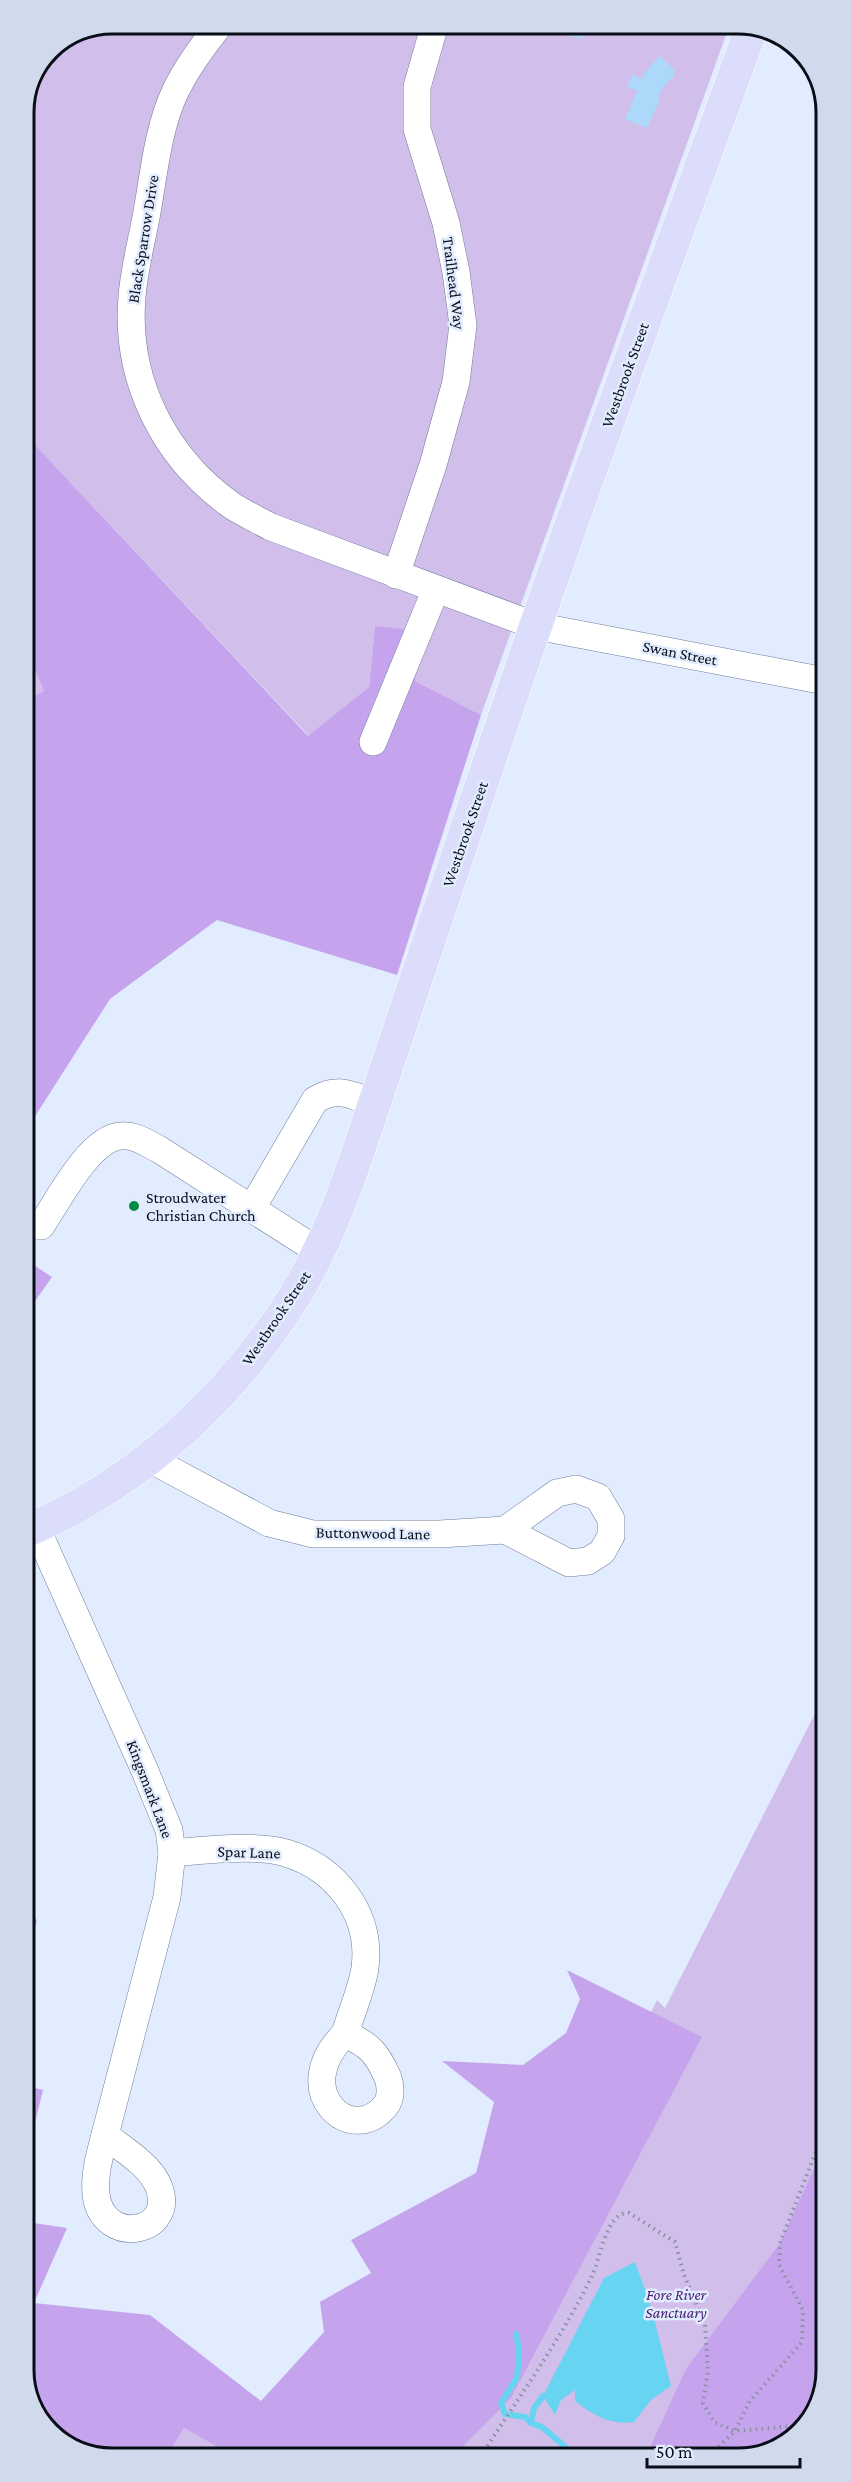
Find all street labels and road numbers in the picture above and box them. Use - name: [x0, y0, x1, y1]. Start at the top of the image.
- street label: Black Sparrow Drive: [124, 174, 162, 304]
- street label: Trailhead Way: [439, 236, 468, 331]
- street label: Westbrook Street: [598, 320, 652, 430]
- street label: Swan Street: [641, 637, 719, 669]
- street label: Westbrook Street: [439, 778, 491, 889]
- street label: Westbrook Street: [238, 1267, 314, 1368]
- street label: Buttonwood Lane: [316, 1524, 430, 1542]
- street label: Kingsmark Lane: [123, 1738, 176, 1841]
- street label: Spar Lane: [217, 1842, 281, 1863]

